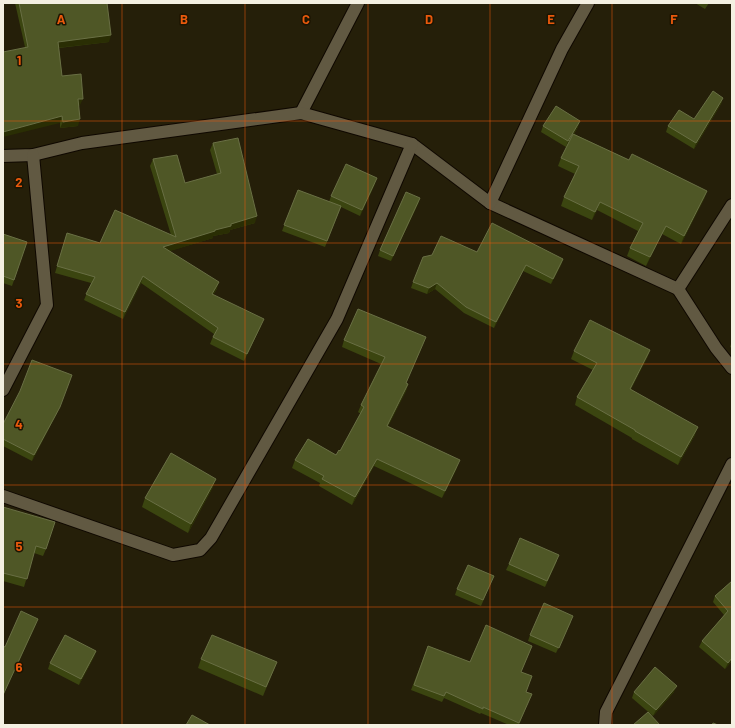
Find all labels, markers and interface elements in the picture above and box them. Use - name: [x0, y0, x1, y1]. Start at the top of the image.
- text: A: [57, 11, 66, 27]
- text: B: [180, 11, 188, 27]
- text: C: [302, 11, 310, 27]
- text: D: [425, 11, 433, 27]
- text: E: [547, 11, 555, 27]
- text: F: [670, 11, 678, 27]
- text: 1: [17, 52, 21, 68]
- text: 2: [15, 174, 23, 190]
- text: 3: [15, 295, 23, 311]
- text: 4: [15, 416, 23, 432]
- text: 5: [15, 538, 23, 554]
- text: 6: [16, 659, 23, 675]

